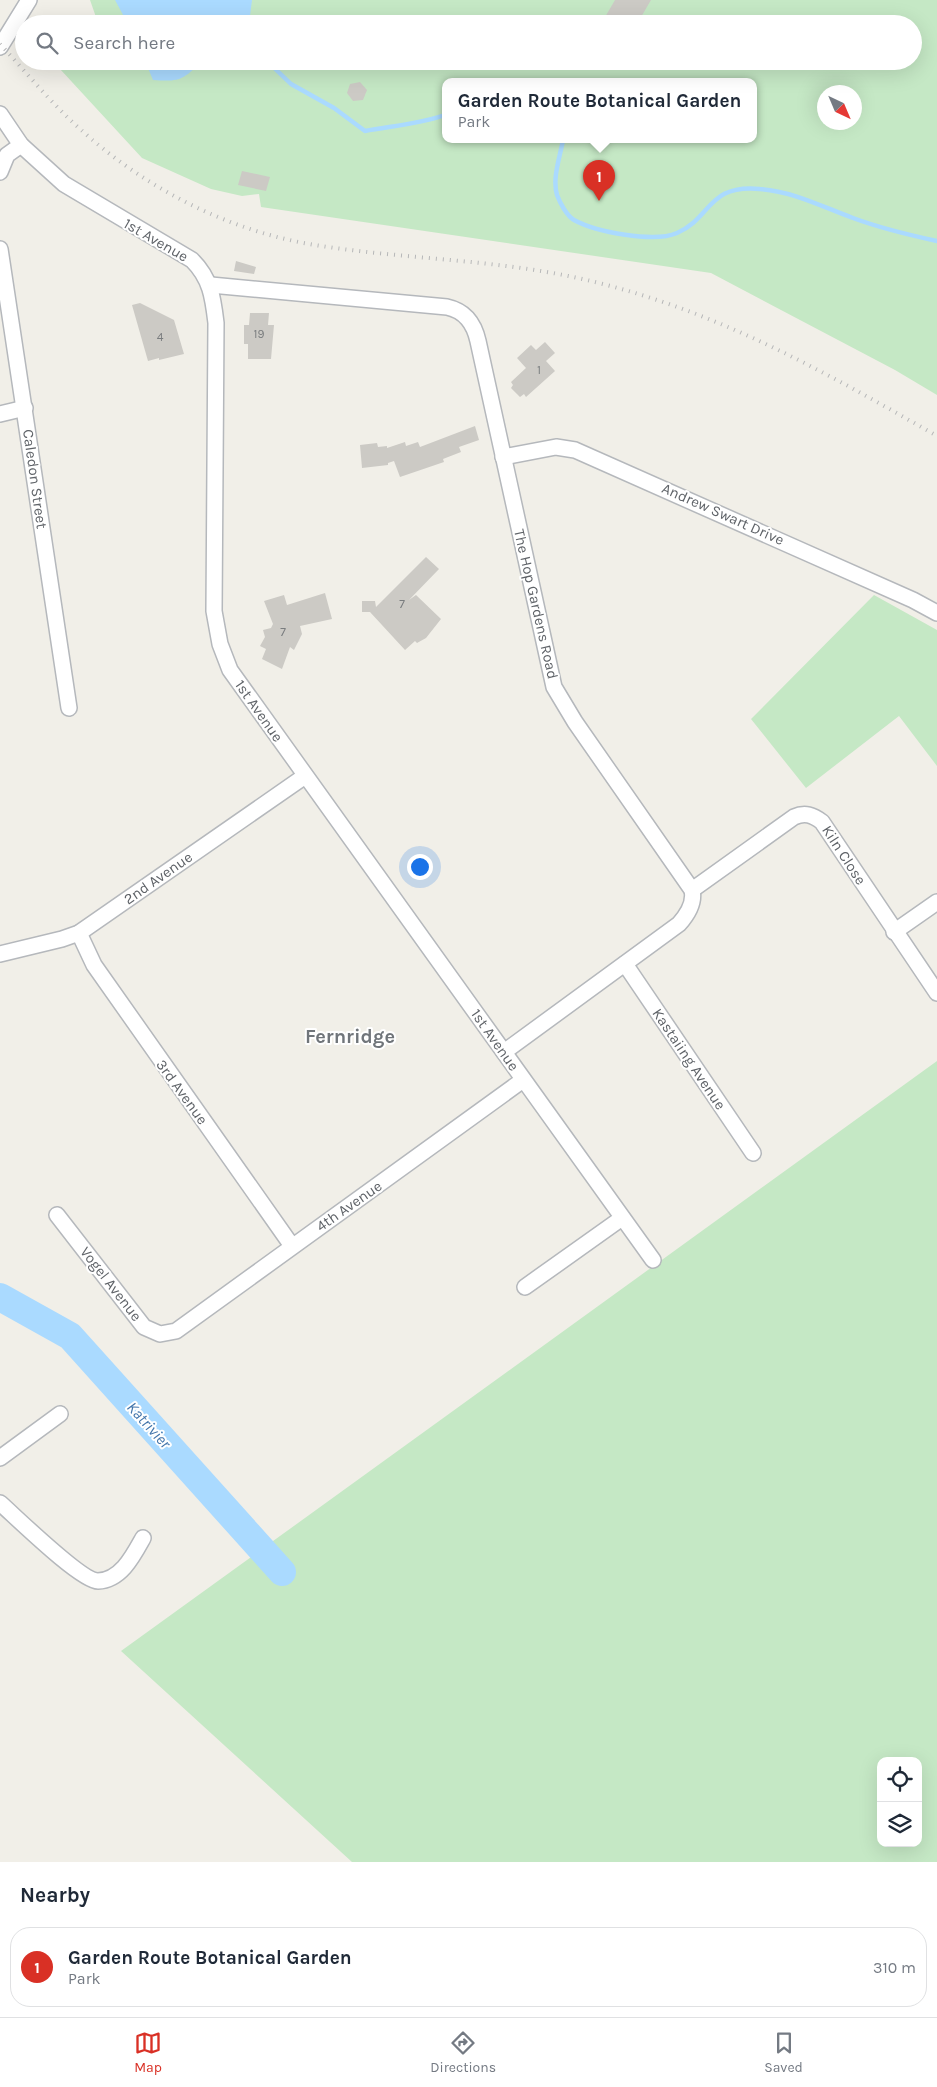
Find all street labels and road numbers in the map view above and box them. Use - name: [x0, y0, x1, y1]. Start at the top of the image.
- street label: 1st Avenue: [121, 214, 191, 266]
- street label: Caledon Street: [19, 428, 51, 530]
- street label: Andrew Swart Drive: [659, 479, 787, 549]
- street label: The Hop Gardens Road: [510, 527, 562, 681]
- street label: 1st Avenue: [231, 677, 287, 745]
- street label: Kiln Close: [818, 822, 870, 888]
- street label: 2nd Avenue: [120, 848, 196, 908]
- street label: Kastaiing Avenue: [648, 1005, 730, 1113]
- street label: 1st Avenue: [467, 1006, 523, 1074]
- street label: 3rd Avenue: [152, 1056, 212, 1128]
- street label: 4th Avenue: [313, 1177, 385, 1235]
- street label: Vogel Avenue: [76, 1243, 146, 1325]

